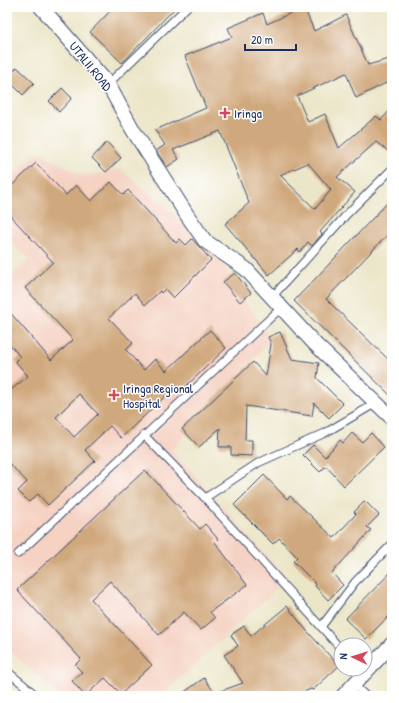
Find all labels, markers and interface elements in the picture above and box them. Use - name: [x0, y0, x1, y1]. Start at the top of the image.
- scale bar: [245, 26, 296, 52]
- text: 20 m: [251, 31, 273, 48]
- street label: UTALII ROAD: [65, 37, 117, 95]
- place label: Iringa: [234, 104, 262, 122]
- marker: Iringa: [219, 107, 231, 119]
- place label: Iringa Regional Hospital: [123, 379, 194, 412]
- marker: Iringa Regional Hospital: [108, 389, 120, 401]
- north arrow: [333, 637, 373, 677]
- text: N: [336, 653, 350, 660]

